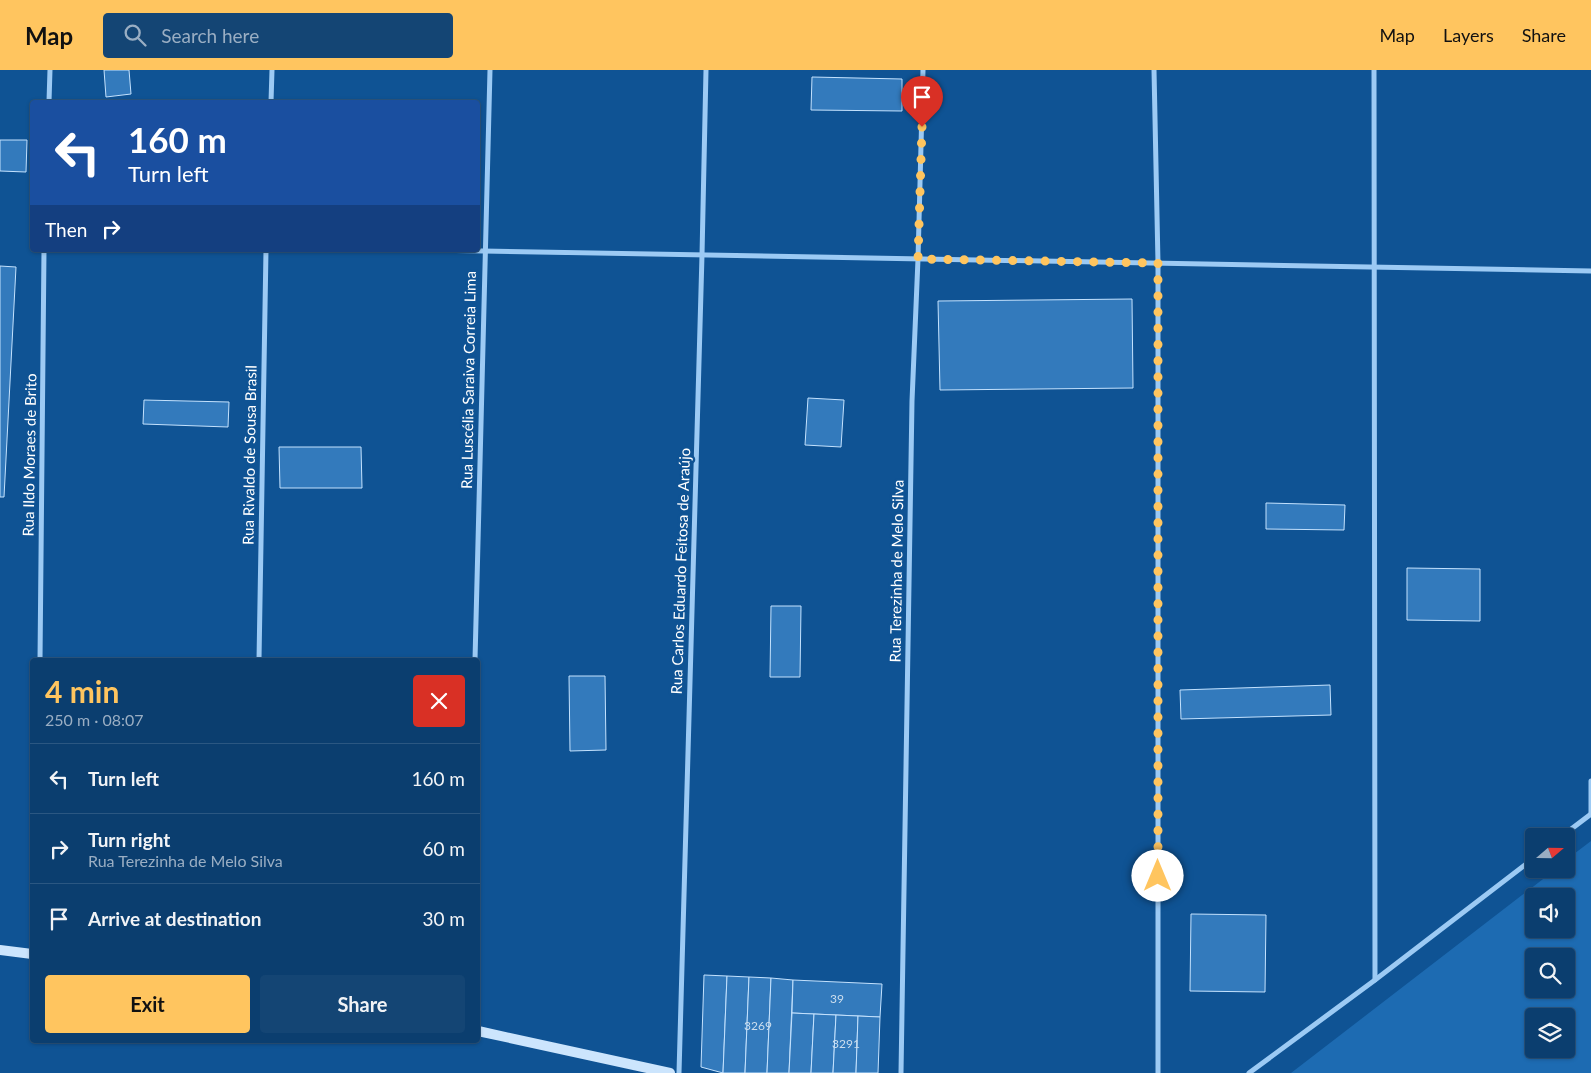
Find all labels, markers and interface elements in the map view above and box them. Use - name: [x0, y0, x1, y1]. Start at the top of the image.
- search box: [103, 13, 453, 58]
- text: Map: [25, 21, 73, 50]
- icon: search: [121, 21, 149, 49]
- text: Search here: [161, 24, 259, 47]
- text: Map: [1379, 24, 1415, 46]
- text: Layers: [1443, 24, 1494, 46]
- text: Share: [1522, 24, 1566, 46]
- pin: [901, 76, 943, 127]
- icon: arrive: [908, 83, 936, 111]
- text: 160 m: [128, 118, 227, 160]
- icon: left: [45, 120, 110, 185]
- text: Turn left: [128, 160, 209, 187]
- icon: right: [97, 215, 125, 243]
- text: Then: [45, 218, 87, 241]
- street label: Rua Luscélia Saraiva Correia Lima: [457, 271, 479, 489]
- street label: Rua Rivaldo de Sousa Brasil: [238, 365, 260, 545]
- street label: Rua Ildo Moraes de Brito: [19, 373, 39, 537]
- street label: Rua Carlos Eduardo Feitosa de Araújo: [667, 447, 693, 694]
- street label: Rua Terezinha de Melo Silva: [885, 480, 907, 662]
- text: 4 min: [45, 673, 119, 709]
- button: close: [413, 675, 465, 727]
- text: 250 m · 08:07: [45, 710, 144, 729]
- icon: left: [45, 765, 73, 793]
- text: Turn left: [88, 767, 159, 790]
- text: 160 m: [411, 767, 465, 790]
- text: Turn right: [88, 828, 170, 851]
- north arrow: [1525, 828, 1575, 878]
- map controls: [1525, 828, 1575, 1058]
- icon: right: [45, 835, 73, 863]
- text: 60 m: [422, 837, 465, 860]
- position arrow: [1131, 849, 1183, 901]
- text: Rua Terezinha de Melo Silva: [88, 851, 283, 870]
- button: sound: [1525, 888, 1575, 938]
- icon: arrive: [45, 905, 73, 933]
- text: Arrive at destination: [88, 907, 261, 930]
- text: 30 m: [422, 907, 465, 930]
- button: search: [1525, 948, 1575, 998]
- button: Exit: [45, 975, 250, 1033]
- button: Share: [260, 975, 465, 1033]
- house number: 39: [830, 991, 844, 1006]
- button: layers: [1525, 1008, 1575, 1058]
- house number: 3269: [744, 1018, 772, 1033]
- house number: 3291: [832, 1036, 860, 1051]

